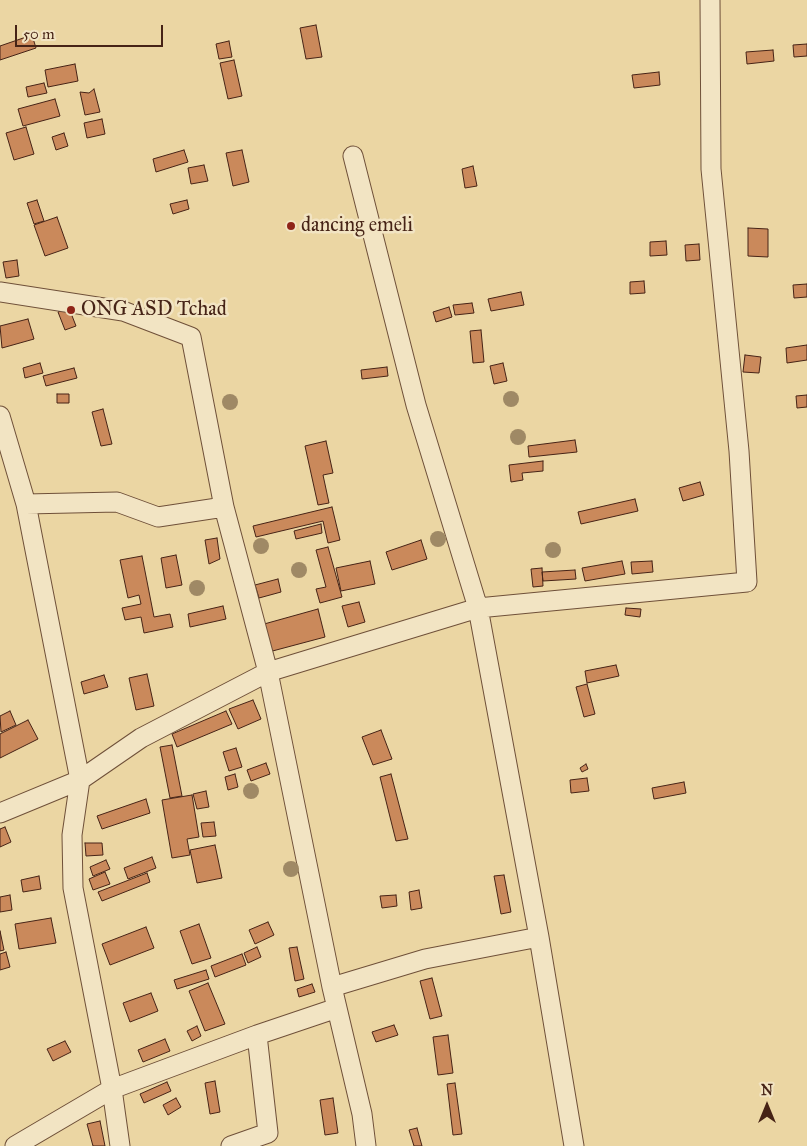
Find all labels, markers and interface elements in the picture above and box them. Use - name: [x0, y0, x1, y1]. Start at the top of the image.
- scale bar: [18, 15, 165, 47]
- text: 50 m: [23, 25, 55, 43]
- place label: dancing emeli: [301, 214, 413, 238]
- marker: dancing emeli: [285, 220, 297, 232]
- place label: ONG ASD Tchad: [81, 298, 227, 322]
- marker: ONG ASD Tchad: [65, 304, 77, 316]
- north arrow: [742, 1081, 792, 1131]
- text: N: [761, 1082, 773, 1099]

